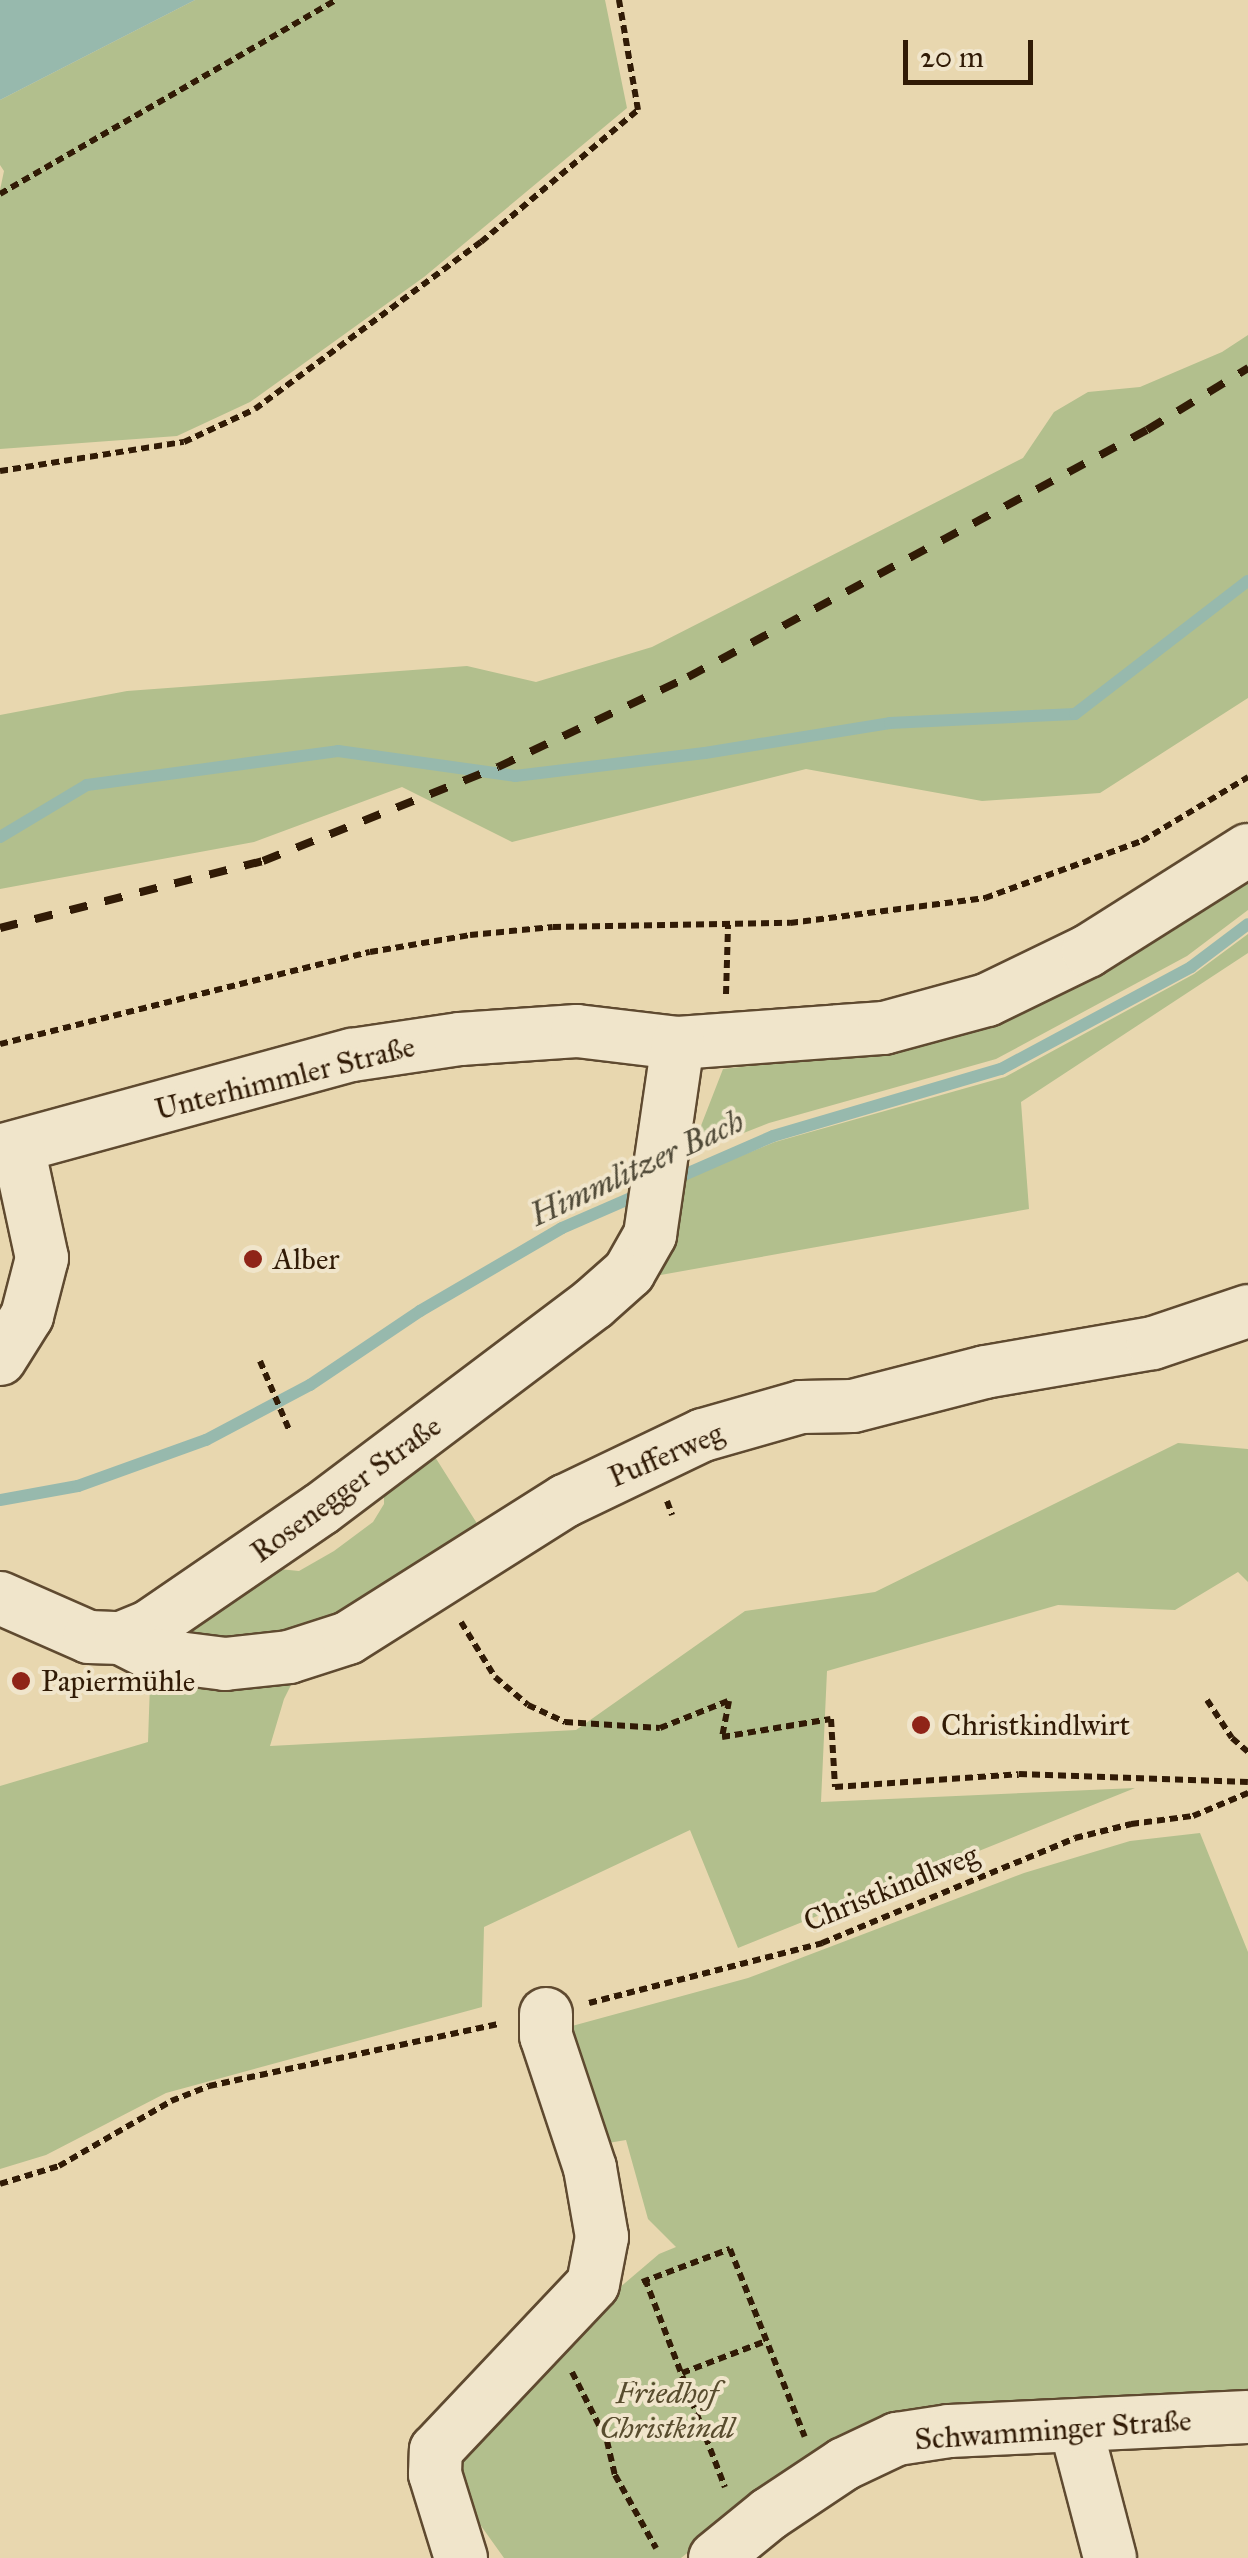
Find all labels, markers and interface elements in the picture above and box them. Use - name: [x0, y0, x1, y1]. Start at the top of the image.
- scale bar: [908, 20, 1038, 82]
- text: 20 m: [920, 39, 984, 75]
- street label: Unterhimmler Straße: [151, 1028, 419, 1128]
- water label: Himmlitzer Bach: [524, 1103, 750, 1235]
- place label: Alber: [273, 1241, 340, 1277]
- marker: Alber: [242, 1248, 264, 1270]
- street label: Rosenegger Straße: [244, 1408, 448, 1570]
- street label: Pufferweg: [603, 1415, 729, 1495]
- place label: Papiermühle: [41, 1663, 195, 1699]
- marker: Papiermühle: [10, 1670, 32, 1692]
- place label: Christkindlwirt: [941, 1707, 1130, 1743]
- marker: Christkindlwirt: [910, 1714, 932, 1736]
- street label: Christkindlweg: [798, 1837, 984, 1939]
- park label: Friedhof Christkindl: [599, 2375, 735, 2446]
- street label: Schwamminger Straße: [913, 2402, 1193, 2458]

